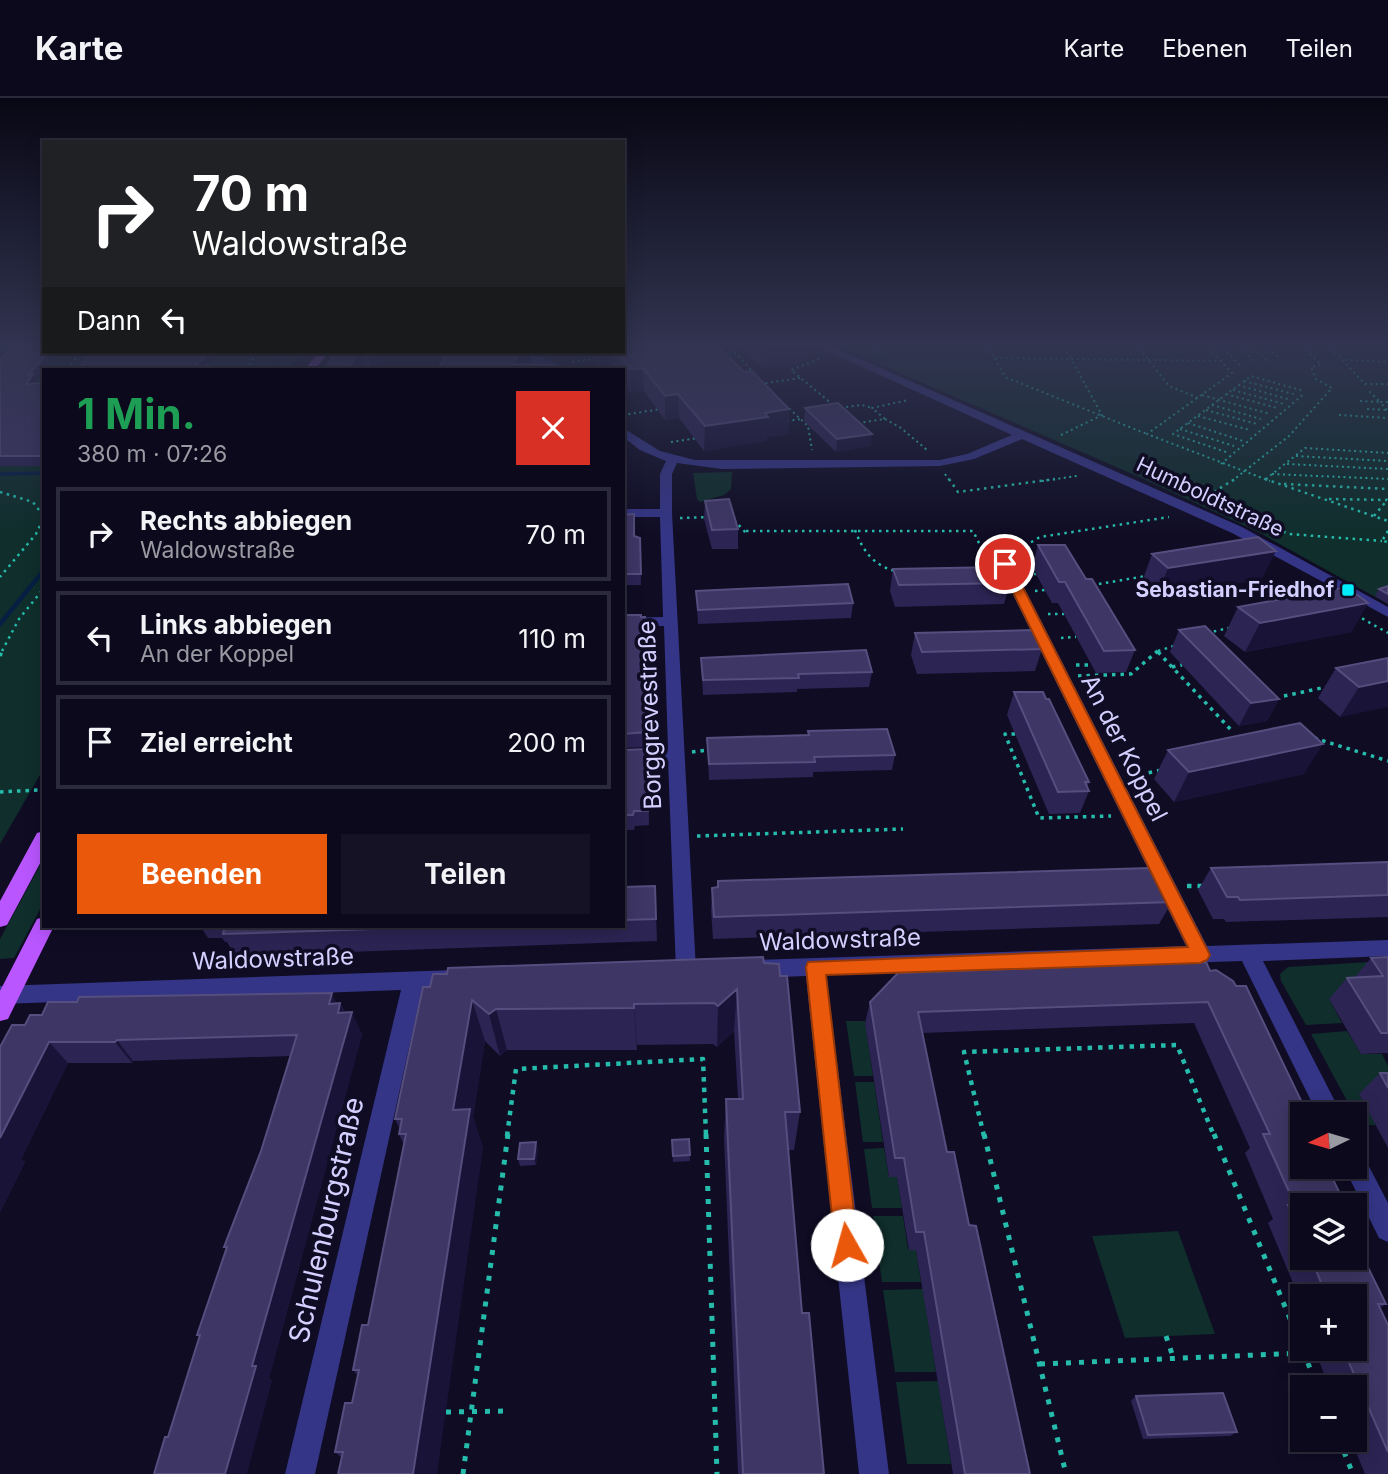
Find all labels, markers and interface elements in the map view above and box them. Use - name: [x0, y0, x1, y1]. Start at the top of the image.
- text: Karte: [35, 28, 123, 68]
- text: Karte: [1064, 34, 1124, 63]
- text: Ebenen: [1162, 34, 1248, 63]
- text: Teilen: [1286, 34, 1353, 63]
- text: 70 m: [192, 164, 309, 223]
- icon: right: [77, 168, 168, 259]
- text: Waldowstraße: [192, 224, 408, 263]
- icon: left: [155, 301, 193, 339]
- text: Dann: [77, 305, 141, 336]
- text: 1 Min.: [77, 388, 196, 439]
- button: close: [516, 391, 590, 465]
- text: 380 m · 07:26: [77, 440, 227, 468]
- street label: Humboldtstraße: [1133, 451, 1288, 542]
- text: Rechts abbiegen: [140, 505, 352, 536]
- icon: right: [81, 515, 119, 553]
- text: 70 m: [525, 519, 586, 550]
- pin: [975, 534, 1035, 594]
- text: Waldowstraße: [140, 536, 295, 564]
- icon: arrive: [986, 545, 1024, 583]
- place label: Sebastian-Friedhof: [1136, 577, 1335, 602]
- marker: Sebastian-Friedhof: [1340, 582, 1356, 598]
- text: Links abbiegen: [140, 609, 332, 640]
- icon: left: [81, 619, 119, 657]
- street label: Borggrevestraße: [632, 620, 667, 810]
- text: 110 m: [518, 623, 586, 654]
- text: An der Koppel: [140, 640, 294, 668]
- street label: An der Koppel: [1075, 670, 1174, 826]
- icon: arrive: [81, 723, 119, 761]
- text: Ziel erreicht: [140, 727, 293, 758]
- text: 200 m: [507, 727, 586, 758]
- button: Beenden: [77, 834, 327, 914]
- button: Teilen: [341, 834, 590, 914]
- street label: Waldowstraße: [759, 922, 921, 957]
- street label: Waldowstraße: [192, 941, 354, 976]
- street label: Schulenburgstraße: [281, 1094, 371, 1346]
- north arrow: [1290, 1102, 1367, 1180]
- map controls: [1290, 1102, 1367, 1452]
- button: layers: [1290, 1193, 1367, 1270]
- position arrow: [810, 1208, 884, 1282]
- button: +: [1290, 1284, 1367, 1361]
- button: −: [1290, 1375, 1367, 1452]

